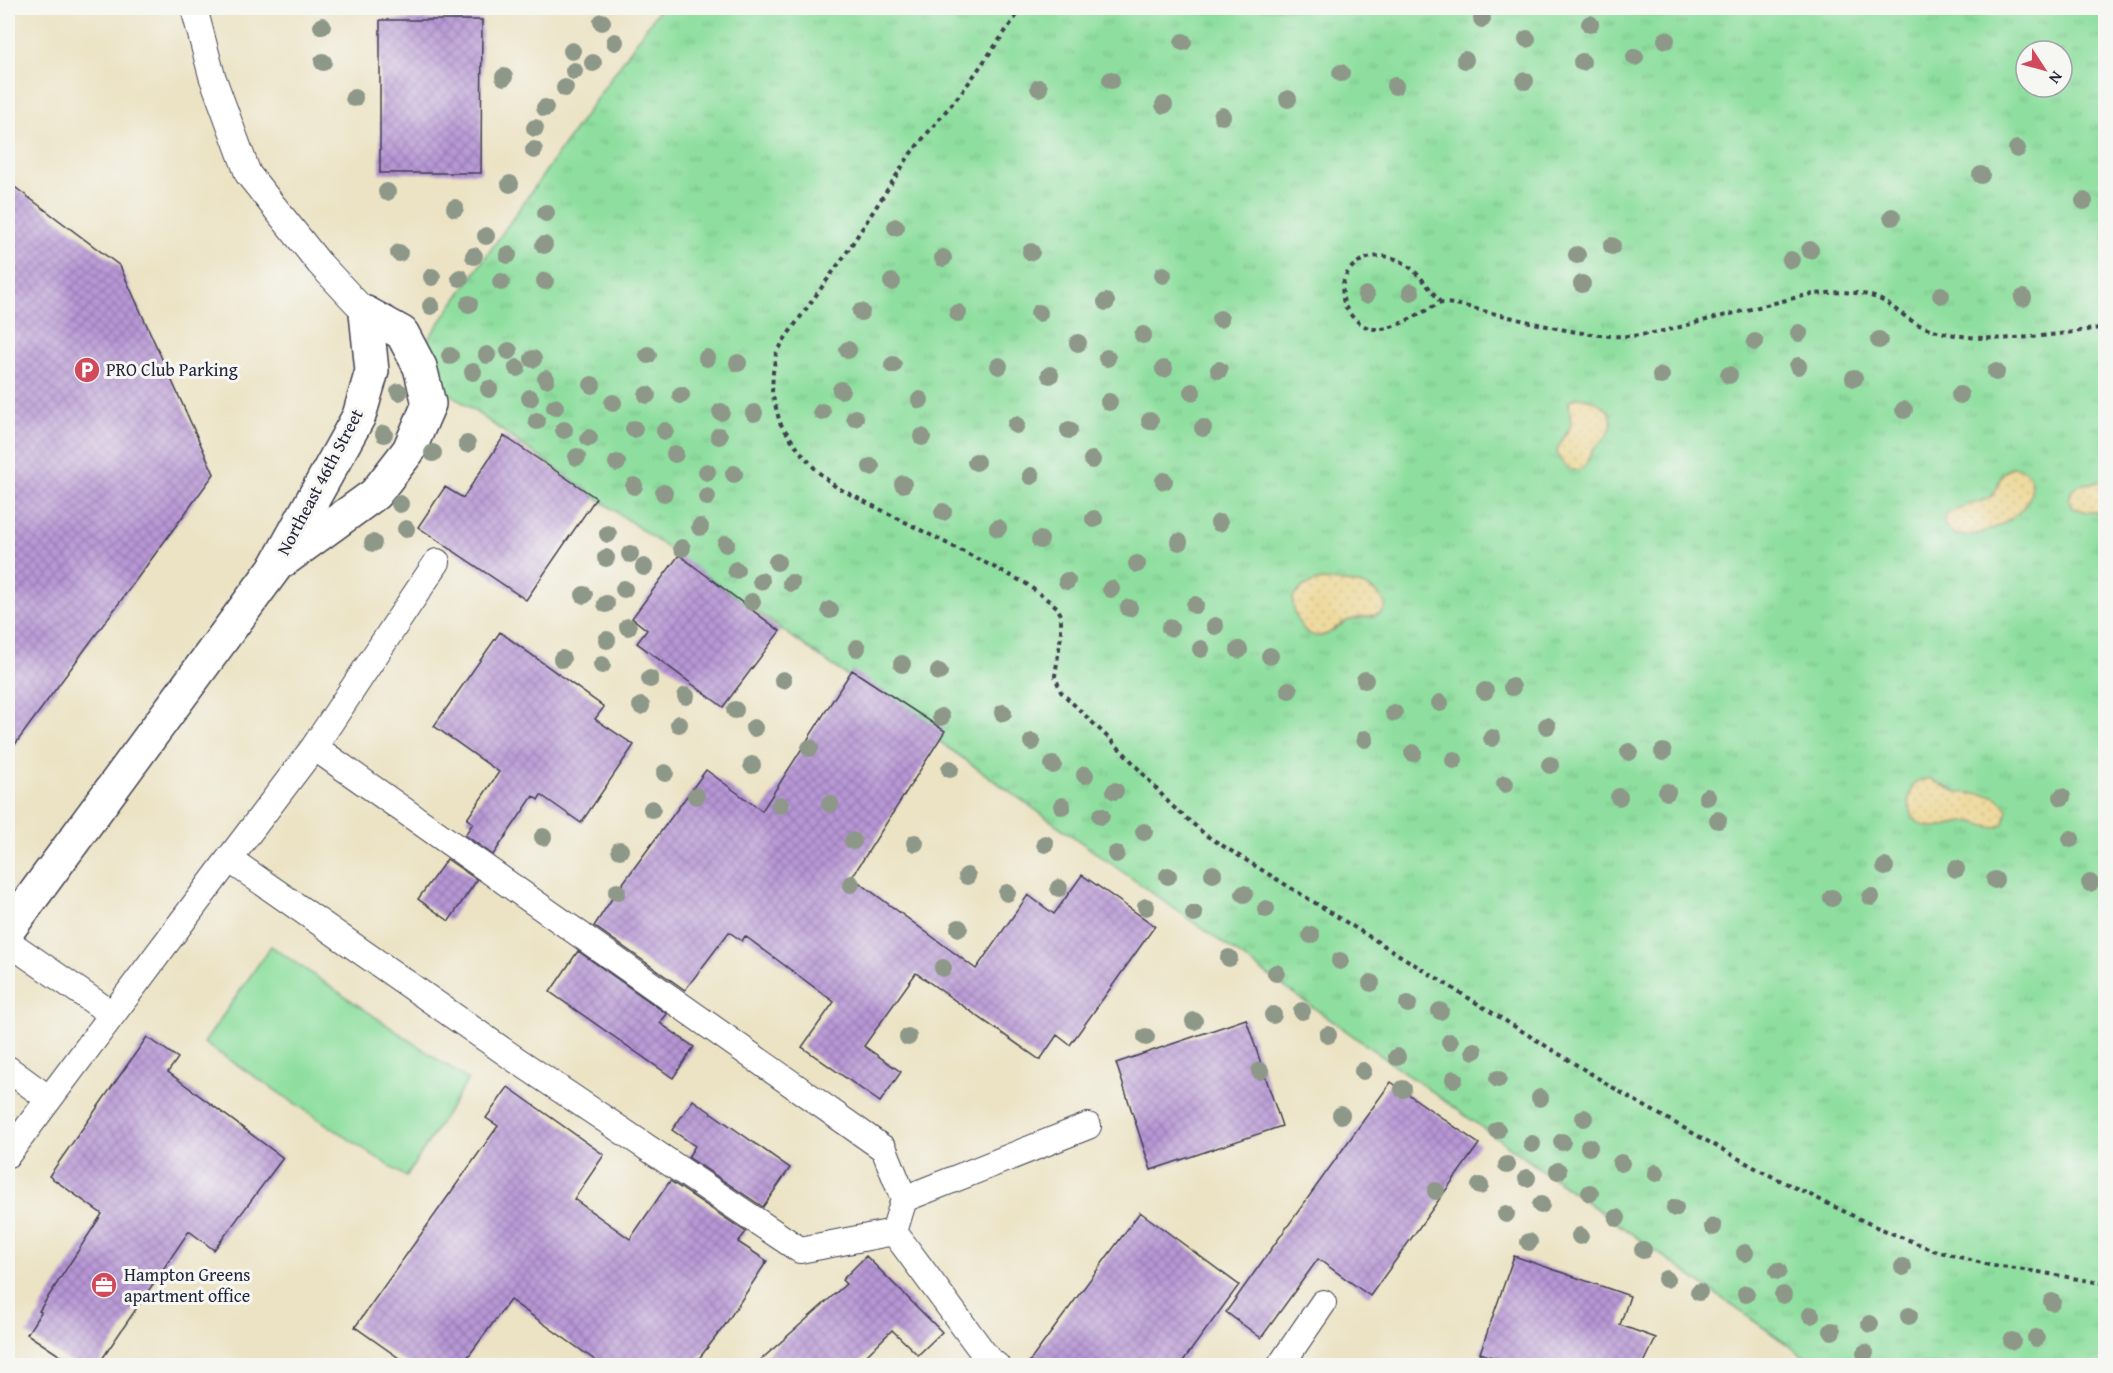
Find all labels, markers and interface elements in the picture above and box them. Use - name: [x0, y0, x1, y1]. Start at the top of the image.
- north arrow: [2014, 39, 2074, 99]
- text: N: [2043, 66, 2069, 89]
- parking icon: PRO Club Parking: [72, 355, 102, 385]
- place label: PRO Club Parking: [106, 356, 238, 383]
- street label: Northeast 46th Street: [269, 403, 370, 560]
- place label: Hampton Greens apartment office: [124, 1261, 250, 1309]
- office icon: Hampton Greens apartment office: [89, 1270, 119, 1300]

